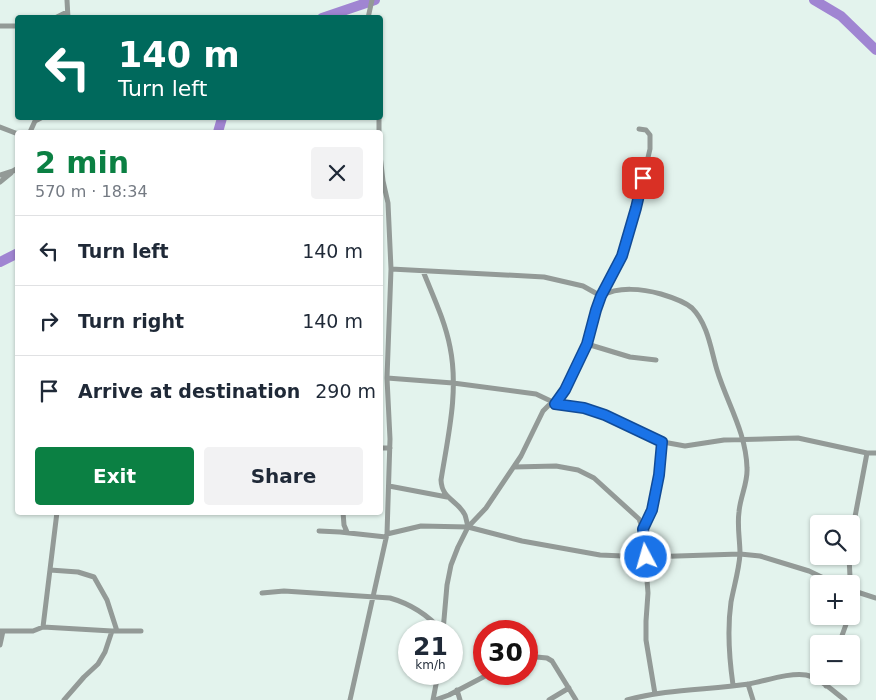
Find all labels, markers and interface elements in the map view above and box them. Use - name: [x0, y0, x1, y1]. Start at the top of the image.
- icon: left: [35, 35, 100, 100]
- text: 140 m: [118, 35, 240, 75]
- text: Turn left: [118, 76, 207, 101]
- text: 2 min: [35, 145, 129, 180]
- button: close: [311, 147, 363, 199]
- pin: [622, 157, 664, 199]
- icon: arrive: [629, 164, 657, 192]
- text: 570 m · 18:34: [35, 182, 148, 201]
- icon: left: [35, 237, 63, 265]
- text: Turn left: [78, 240, 169, 262]
- text: 140 m: [302, 240, 363, 262]
- icon: right: [35, 307, 63, 335]
- text: Turn right: [78, 310, 184, 332]
- text: 140 m: [302, 310, 363, 332]
- icon: arrive: [35, 377, 63, 405]
- text: Arrive at destination: [78, 380, 300, 402]
- text: 290 m: [315, 380, 376, 402]
- button: Exit: [35, 447, 194, 505]
- button: Share: [204, 447, 363, 505]
- map controls: [810, 515, 860, 685]
- button: search: [810, 515, 860, 565]
- position arrow: [619, 530, 671, 582]
- button: +: [810, 575, 860, 625]
- speed limit sign: 30: [473, 620, 538, 685]
- text: 21: [413, 632, 448, 661]
- button: −: [810, 635, 860, 685]
- text: km/h: [415, 658, 446, 672]

